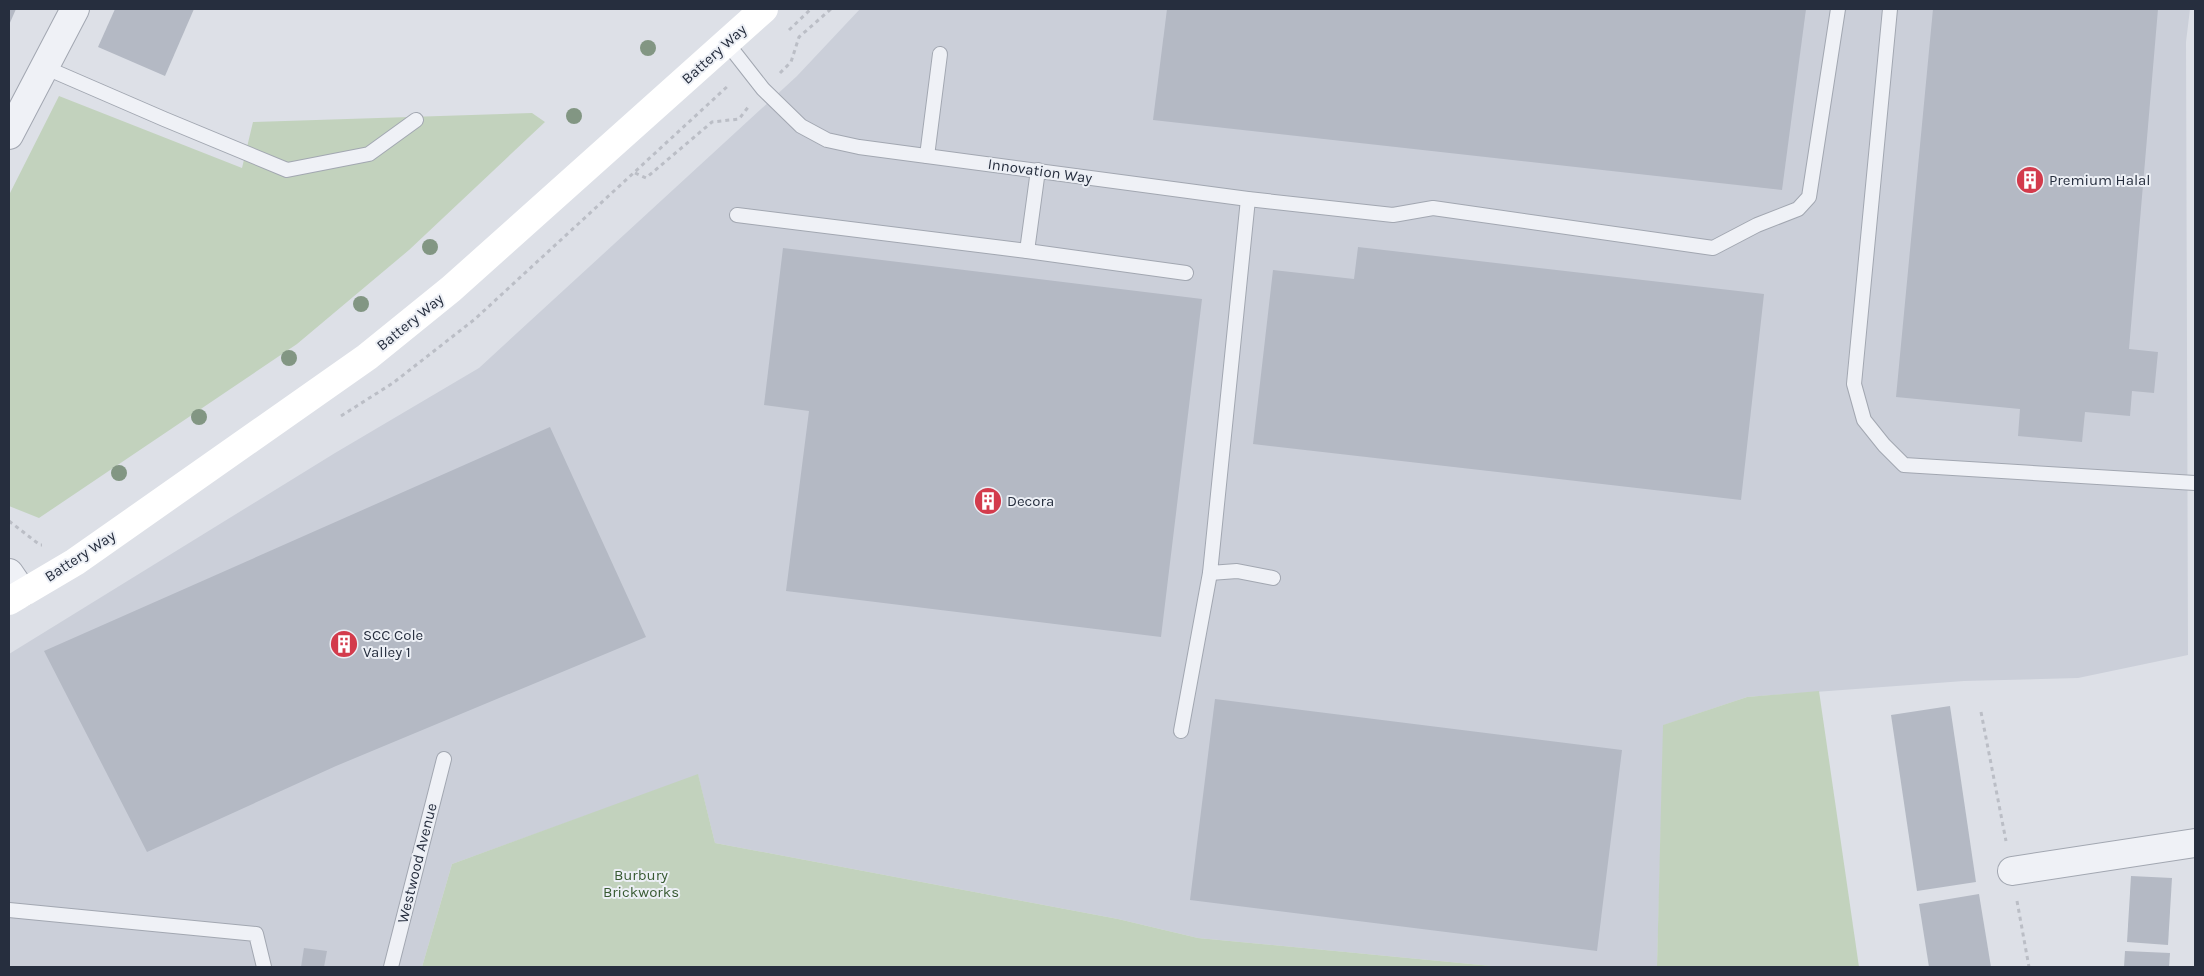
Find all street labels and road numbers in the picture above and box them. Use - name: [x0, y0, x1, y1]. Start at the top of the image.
- street label: Battery Way: [678, 20, 750, 88]
- street label: Innovation Way: [987, 155, 1093, 187]
- street label: Battery Way: [373, 290, 447, 354]
- street label: Battery Way: [41, 526, 119, 586]
- street label: Westwood Avenue: [393, 801, 441, 925]

